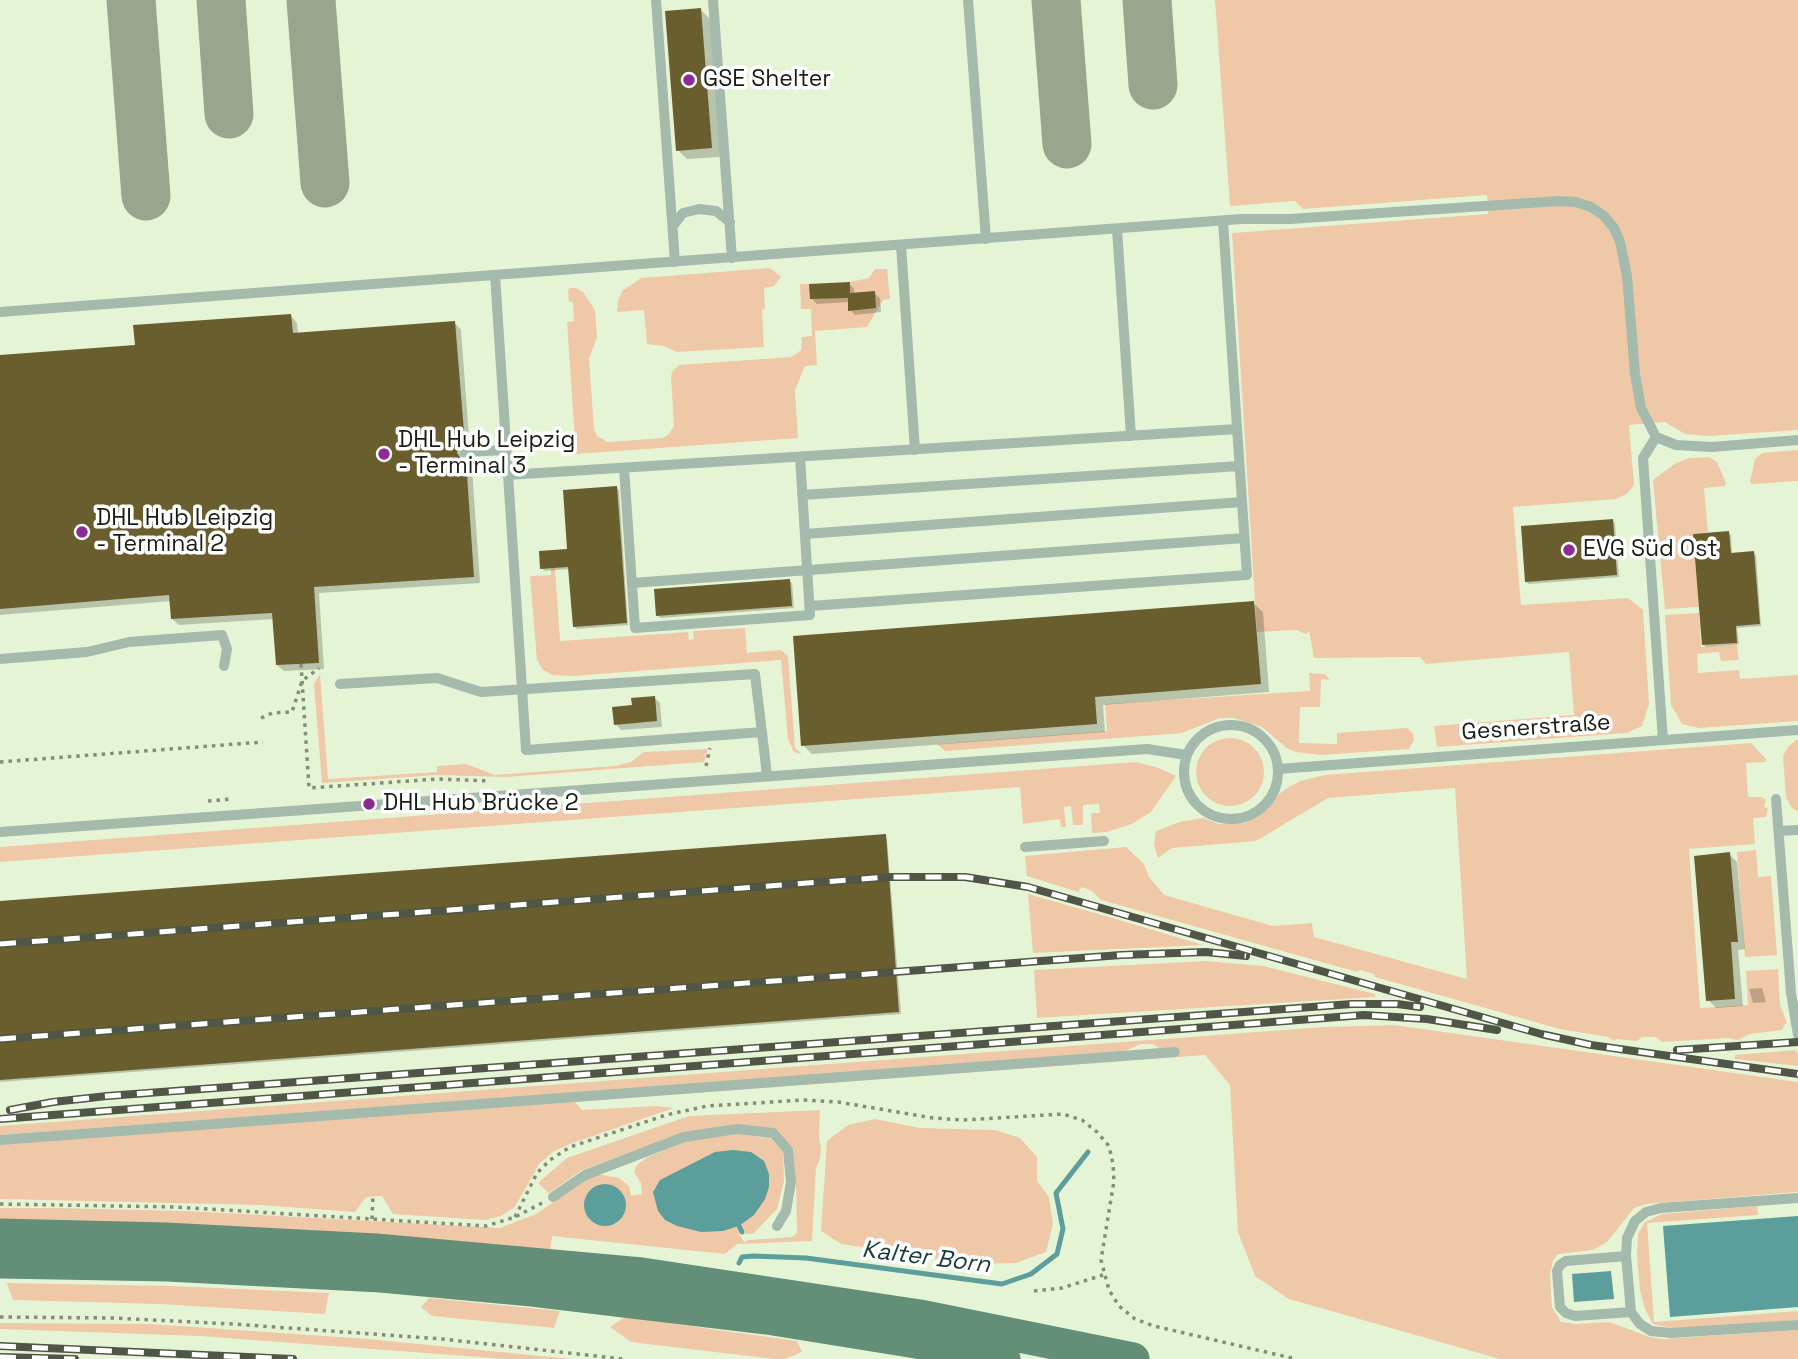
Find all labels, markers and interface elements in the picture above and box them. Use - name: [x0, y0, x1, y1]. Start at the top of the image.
- place label: GSE Shelter: [703, 66, 831, 94]
- marker: GSE Shelter: [681, 72, 697, 88]
- place label: DHL Hub Leipzig - Terminal 3: [398, 427, 575, 481]
- marker: DHL Hub Leipzig - Terminal 3: [376, 446, 392, 462]
- place label: DHL Hub Leipzig - Terminal 2: [96, 505, 273, 559]
- marker: DHL Hub Leipzig - Terminal 2: [74, 524, 90, 540]
- place label: EVG Süd Ost: [1583, 536, 1718, 564]
- marker: EVG Süd Ost: [1561, 542, 1577, 558]
- street label: Gesnerstraße: [1461, 709, 1611, 747]
- place label: DHL Hub Brücke 2: [383, 790, 579, 818]
- marker: DHL Hub Brücke 2: [361, 796, 377, 812]
- water label: Kalter Born: [860, 1236, 992, 1280]

